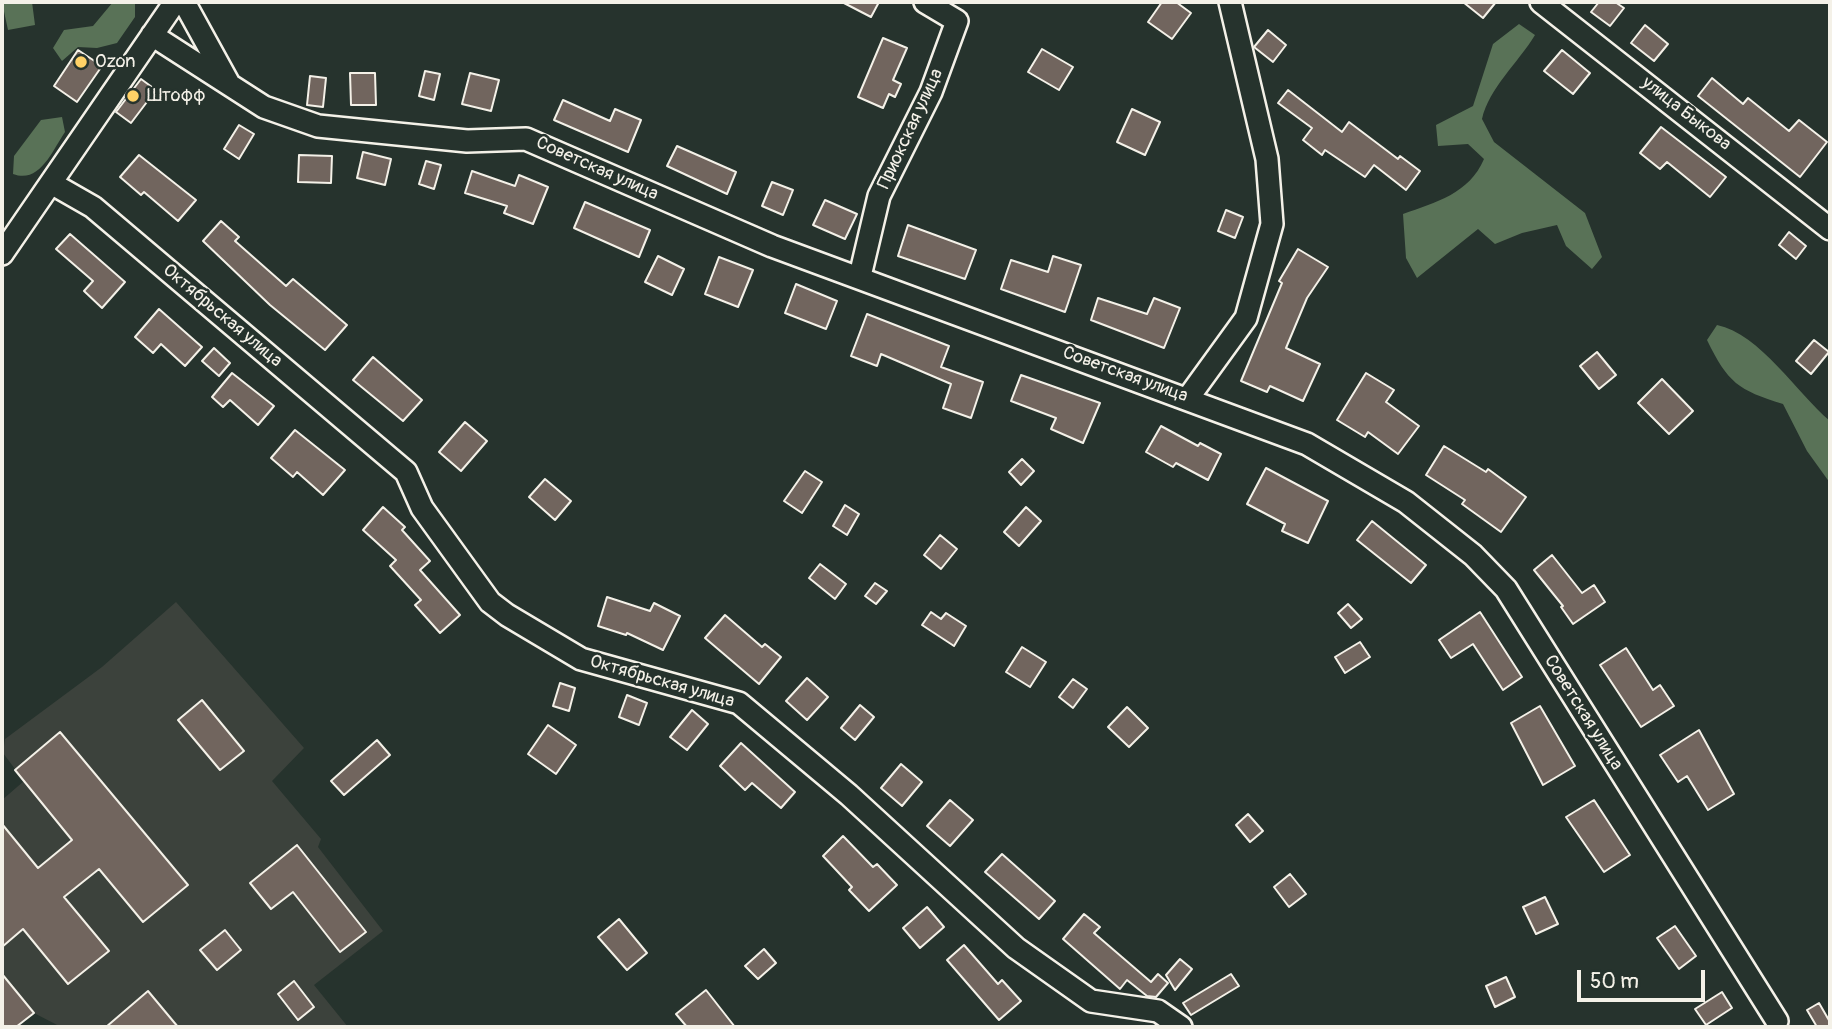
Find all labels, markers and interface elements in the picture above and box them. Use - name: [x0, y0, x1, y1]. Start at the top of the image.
- place label: Ozon: [95, 51, 135, 73]
- marker: Ozon: [73, 54, 89, 70]
- street label: Приокская улица: [874, 65, 948, 193]
- street label: улица Быкова: [1637, 72, 1735, 156]
- place label: Штофф: [147, 85, 206, 107]
- marker: Штофф: [125, 88, 141, 104]
- street label: Советская улица: [533, 132, 661, 206]
- street label: Октябрьская улица: [158, 260, 286, 372]
- street label: Советская улица: [1060, 342, 1190, 408]
- street label: Октябрьская улица: [587, 651, 737, 713]
- street label: Советская улица: [1539, 652, 1627, 774]
- scale bar: [1580, 956, 1708, 1000]
- text: 50 m: [1590, 968, 1639, 995]

